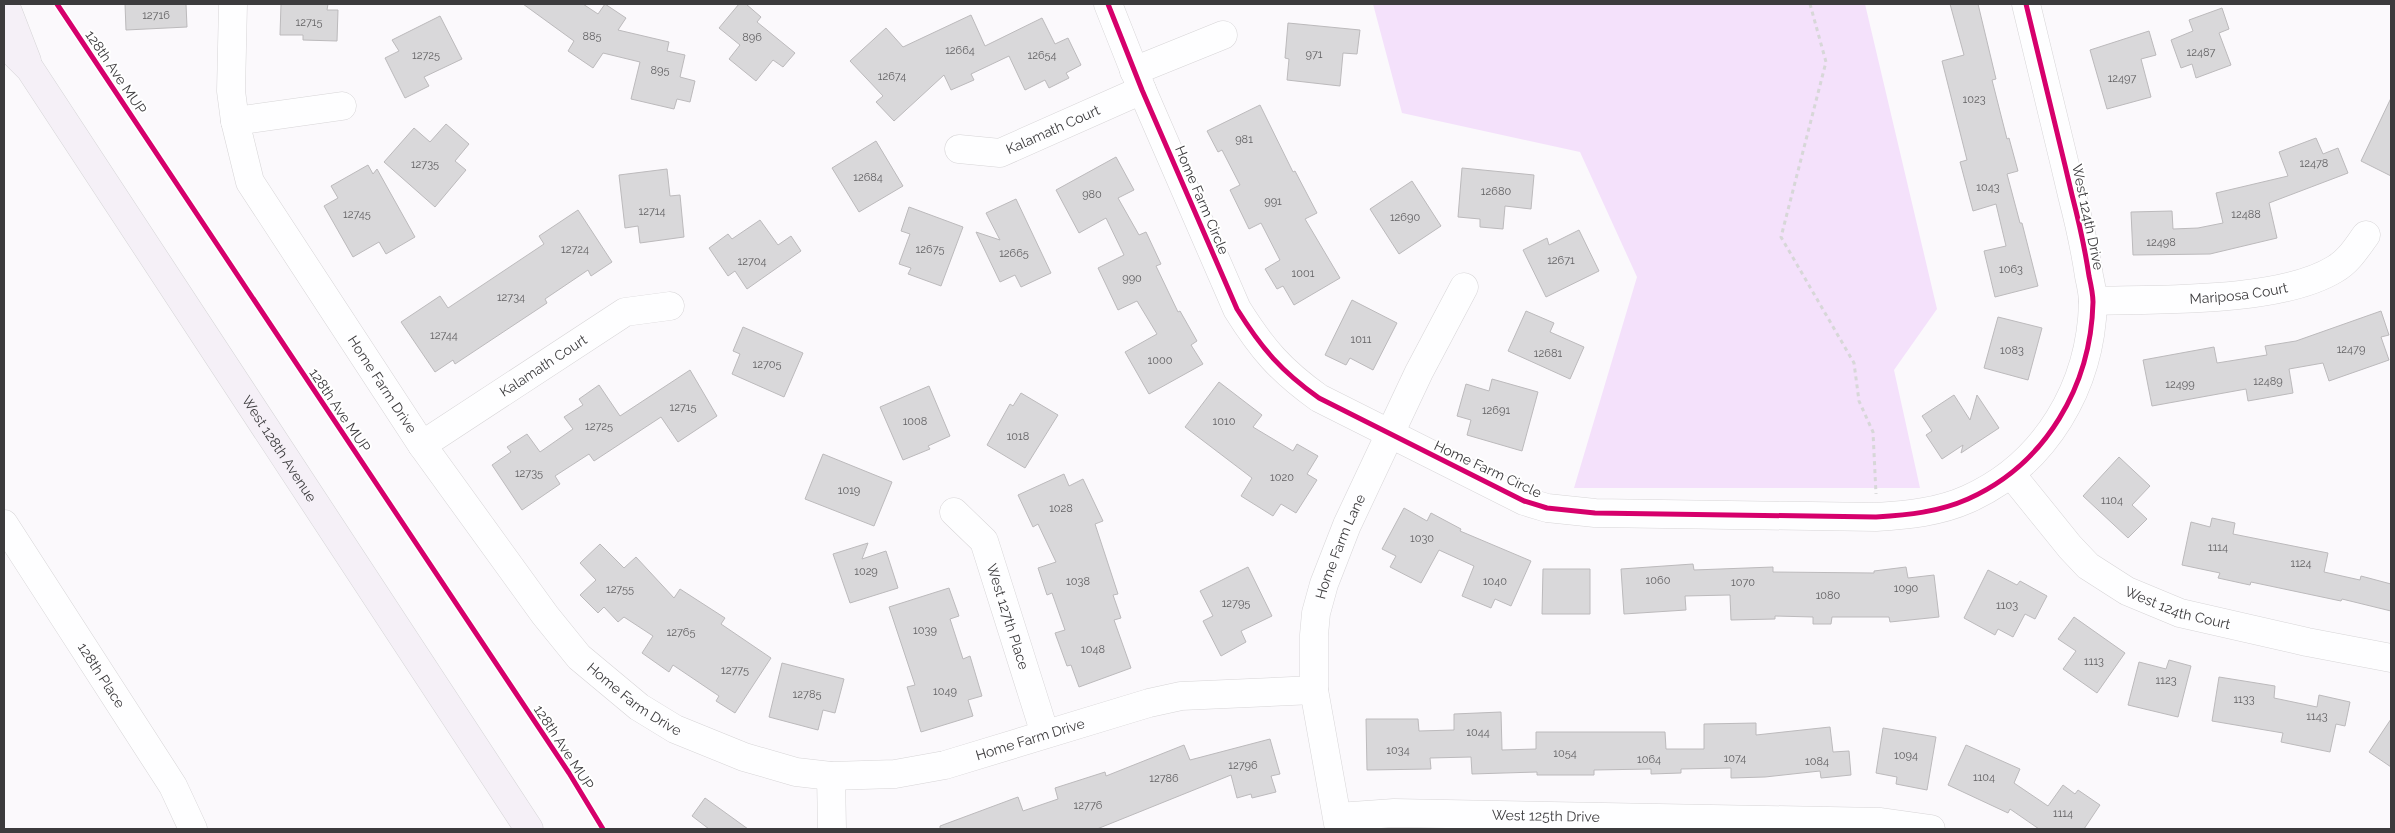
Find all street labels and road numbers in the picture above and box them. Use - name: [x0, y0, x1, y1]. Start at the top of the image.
- street label: 128th Ave MUP: [82, 27, 150, 117]
- street label: Kalamath Court: [1003, 102, 1102, 157]
- street label: Home Farm Circle: [1172, 143, 1232, 257]
- street label: West 124th Drive: [2069, 163, 2107, 271]
- street label: Mariposa Court: [2189, 279, 2290, 307]
- street label: Kalamath Court: [497, 331, 590, 400]
- street label: Home Farm Drive: [345, 333, 420, 436]
- street label: 128th Ave MUP: [306, 365, 374, 455]
- street label: West 128th Avenue: [239, 393, 320, 505]
- street label: Home Farm Circle: [1432, 437, 1544, 501]
- street label: Home Farm Lane: [1312, 492, 1368, 601]
- street label: West 127th Place: [984, 562, 1032, 672]
- street label: West 124th Court: [2123, 583, 2232, 632]
- street label: 128th Place: [75, 640, 128, 711]
- street label: Home Farm Drive: [584, 659, 684, 739]
- street label: 128th Ave MUP: [531, 702, 597, 792]
- street label: Home Farm Drive: [974, 715, 1086, 763]
- street label: West 125th Drive: [1492, 807, 1600, 825]

